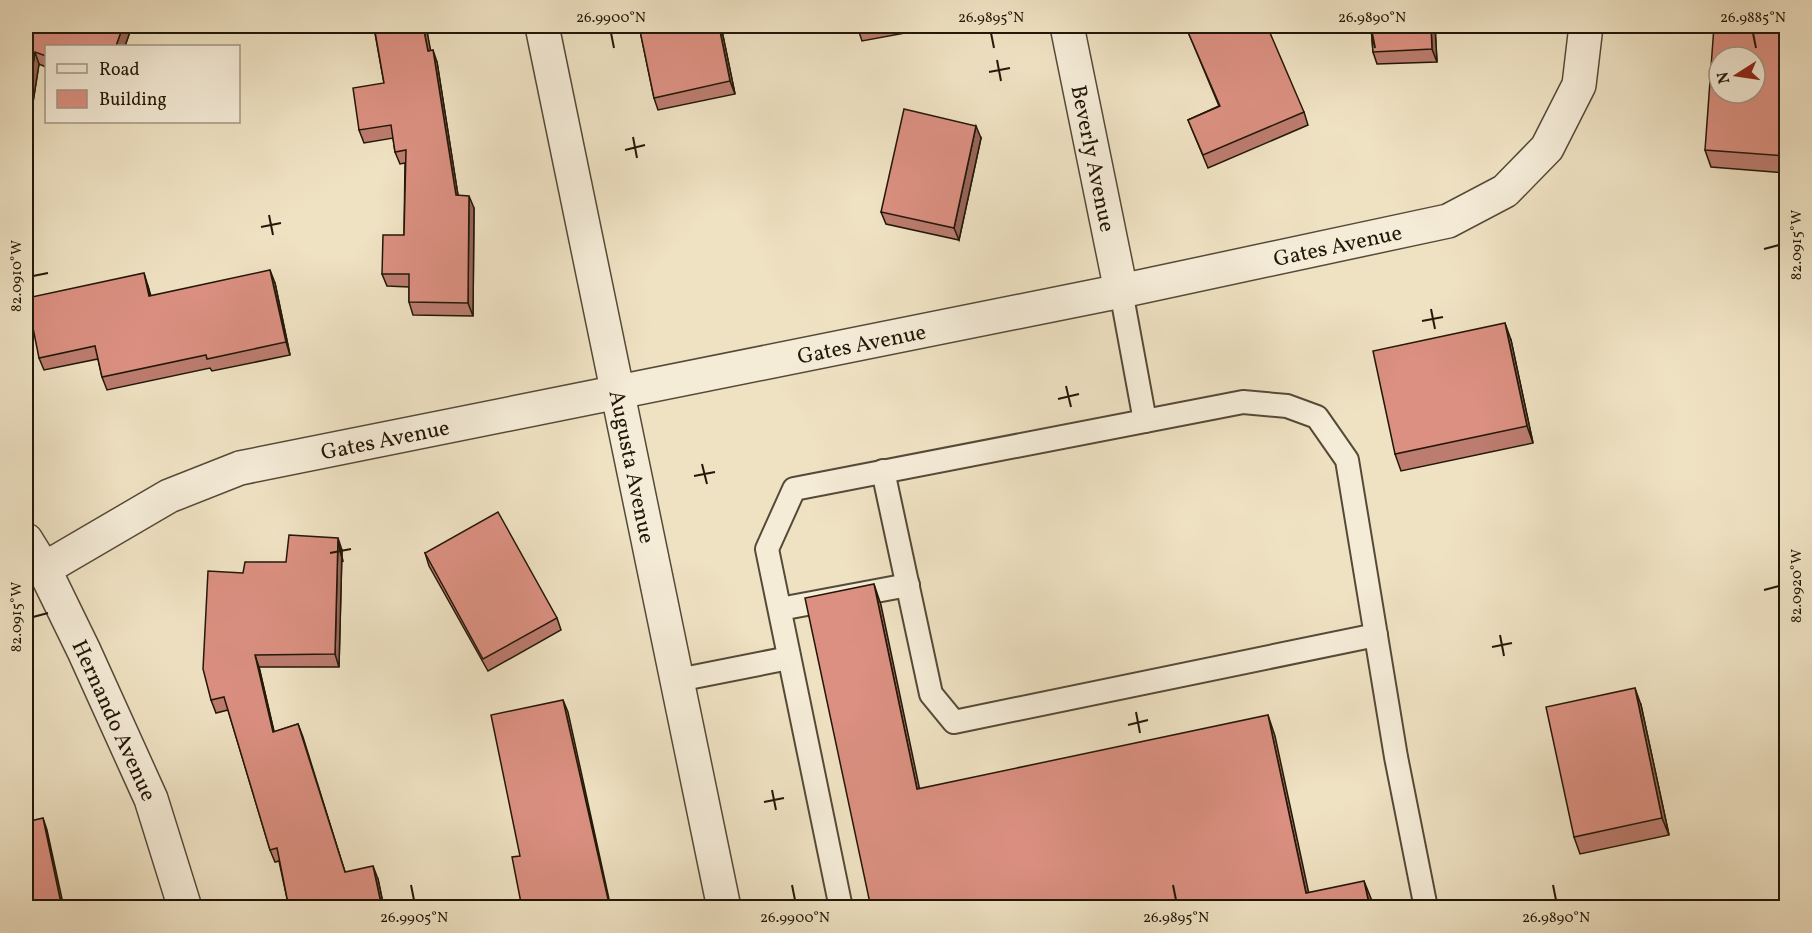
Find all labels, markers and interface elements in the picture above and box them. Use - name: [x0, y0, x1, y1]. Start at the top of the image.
- text: 26.9900°N: [576, 8, 646, 29]
- text: 26.9895°N: [958, 8, 1024, 29]
- text: 26.9890°N: [1338, 8, 1406, 29]
- text: 26.9885°N: [1720, 8, 1786, 29]
- legend: [45, 45, 240, 123]
- north arrow: [1707, 45, 1767, 105]
- text: Road: [99, 58, 140, 83]
- text: N: [1712, 69, 1736, 86]
- street label: Beverly Avenue: [1061, 83, 1122, 235]
- text: Building: [99, 88, 167, 113]
- text: 82.0915°W: [1787, 210, 1808, 280]
- street label: Gates Avenue: [1271, 218, 1405, 276]
- text: 82.0910°W: [7, 240, 28, 312]
- street label: Gates Avenue: [795, 318, 929, 374]
- street label: Augusta Avenue: [600, 388, 661, 547]
- street label: Gates Avenue: [318, 413, 453, 469]
- text: 82.0920°W: [1787, 549, 1808, 623]
- text: 82.0915°W: [7, 582, 28, 652]
- street label: Hernando Avenue: [63, 635, 163, 807]
- text: 26.9905°N: [380, 908, 448, 929]
- text: 26.9900°N: [760, 908, 830, 929]
- text: 26.9895°N: [1143, 908, 1209, 929]
- text: 26.9890°N: [1522, 908, 1590, 929]

